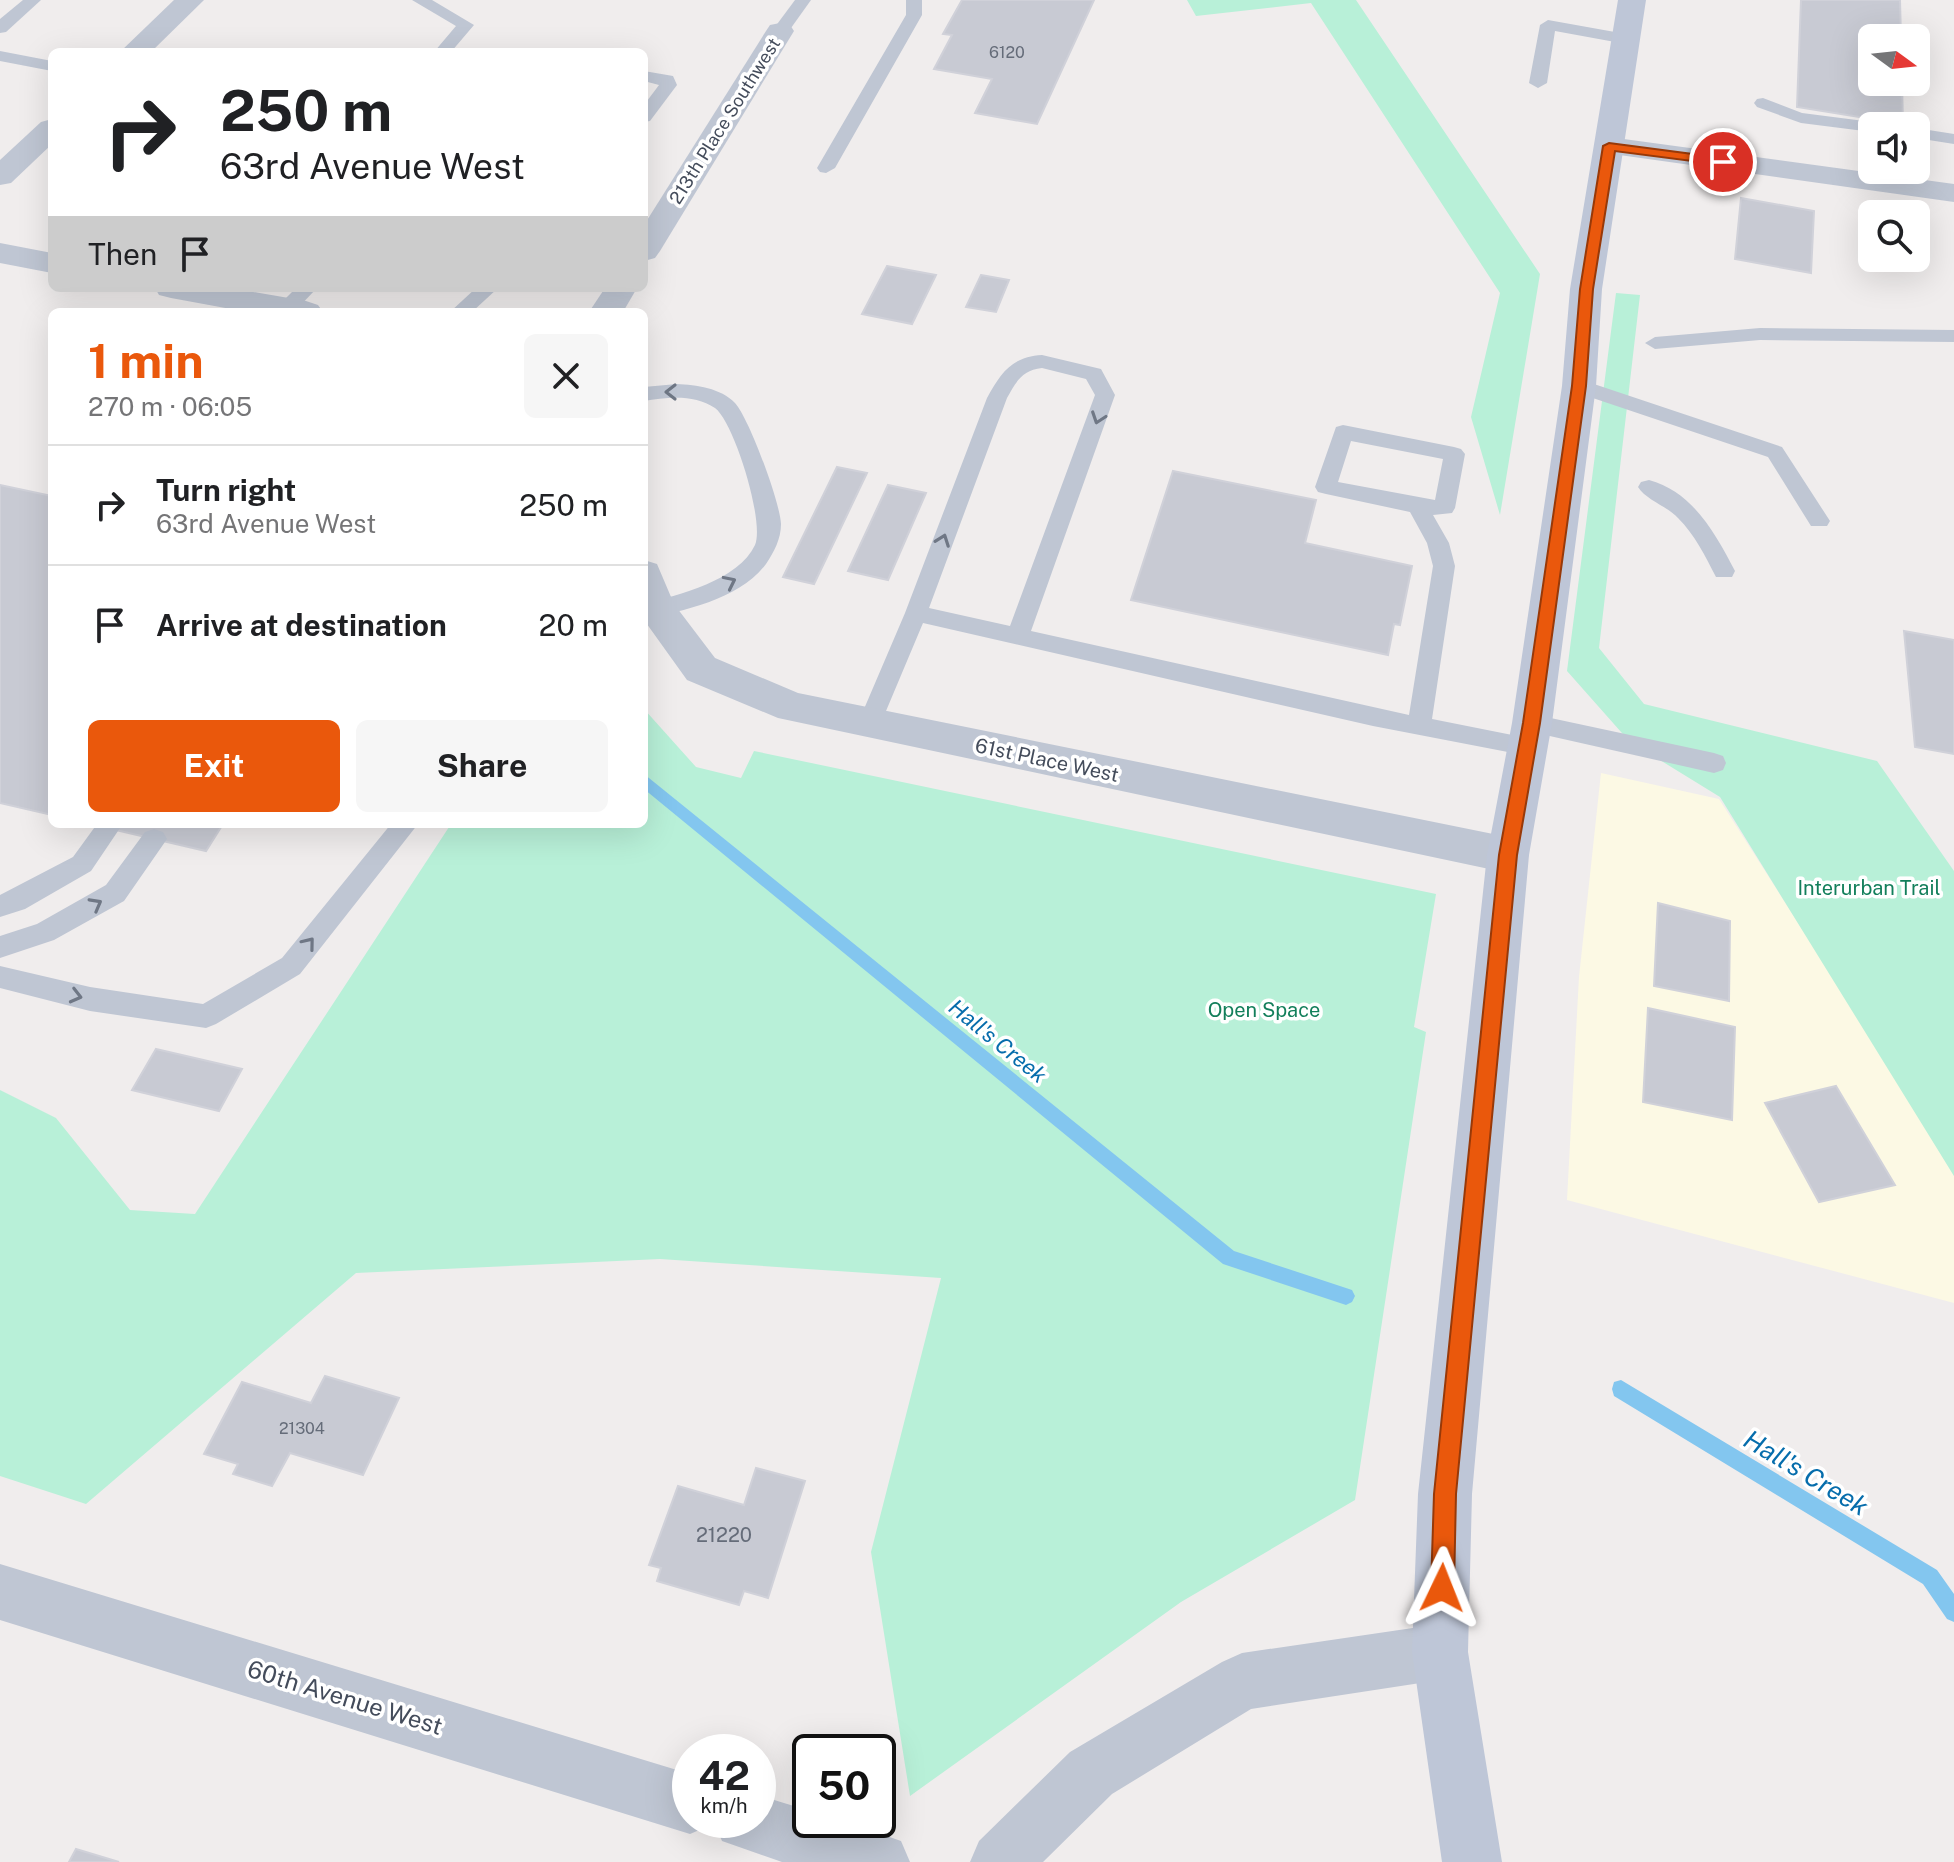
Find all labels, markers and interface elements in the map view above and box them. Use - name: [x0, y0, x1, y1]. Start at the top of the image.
- north arrow: [1858, 24, 1930, 96]
- map controls: [1858, 24, 1930, 272]
- street label: 213th Place Southwest: [665, 34, 784, 208]
- house number: 6120: [989, 43, 1025, 62]
- text: 250 m: [220, 78, 392, 144]
- icon: right: [88, 80, 192, 184]
- button: sound: [1858, 112, 1930, 184]
- pin: [1689, 128, 1757, 196]
- icon: arrive: [1701, 140, 1745, 184]
- text: 63rd Avenue West: [220, 145, 525, 187]
- button: search: [1858, 200, 1930, 272]
- icon: arrive: [173, 232, 217, 276]
- text: Then: [88, 236, 157, 272]
- text: 1 min: [88, 332, 204, 389]
- button: close: [524, 334, 608, 418]
- one-way arrow: [664, 383, 677, 401]
- text: 270 m · 06:05: [88, 391, 252, 422]
- one-way arrow: [1091, 410, 1107, 424]
- text: Turn right: [156, 472, 296, 508]
- icon: right: [88, 483, 132, 527]
- text: 250 m: [519, 487, 608, 523]
- text: 63rd Avenue West: [156, 508, 376, 539]
- one-way arrow: [933, 534, 950, 548]
- one-way arrow: [721, 576, 736, 592]
- icon: arrive: [88, 603, 132, 647]
- text: Arrive at destination: [156, 607, 447, 643]
- text: 20 m: [539, 607, 608, 643]
- button: Exit: [88, 720, 340, 812]
- button: Share: [356, 720, 608, 812]
- street label: 61st Place West: [973, 733, 1121, 787]
- park label: Interurban Trail: [1797, 876, 1941, 900]
- one-way arrow: [87, 898, 102, 914]
- one-way arrow: [300, 938, 314, 953]
- one-way arrow: [68, 987, 82, 1004]
- water label: Hall's Creek: [944, 994, 1052, 1088]
- park label: Open Space: [1208, 998, 1320, 1022]
- house number: 21304: [279, 1419, 325, 1438]
- water label: Hall's Creek: [1739, 1423, 1874, 1522]
- house number: 21220: [696, 1523, 752, 1547]
- position arrow: [1400, 1546, 1484, 1630]
- street label: 60th Avenue West: [244, 1654, 446, 1740]
- speed limit sign: 50: [792, 1734, 896, 1838]
- text: 42: [698, 1752, 750, 1799]
- text: km/h: [700, 1794, 748, 1818]

